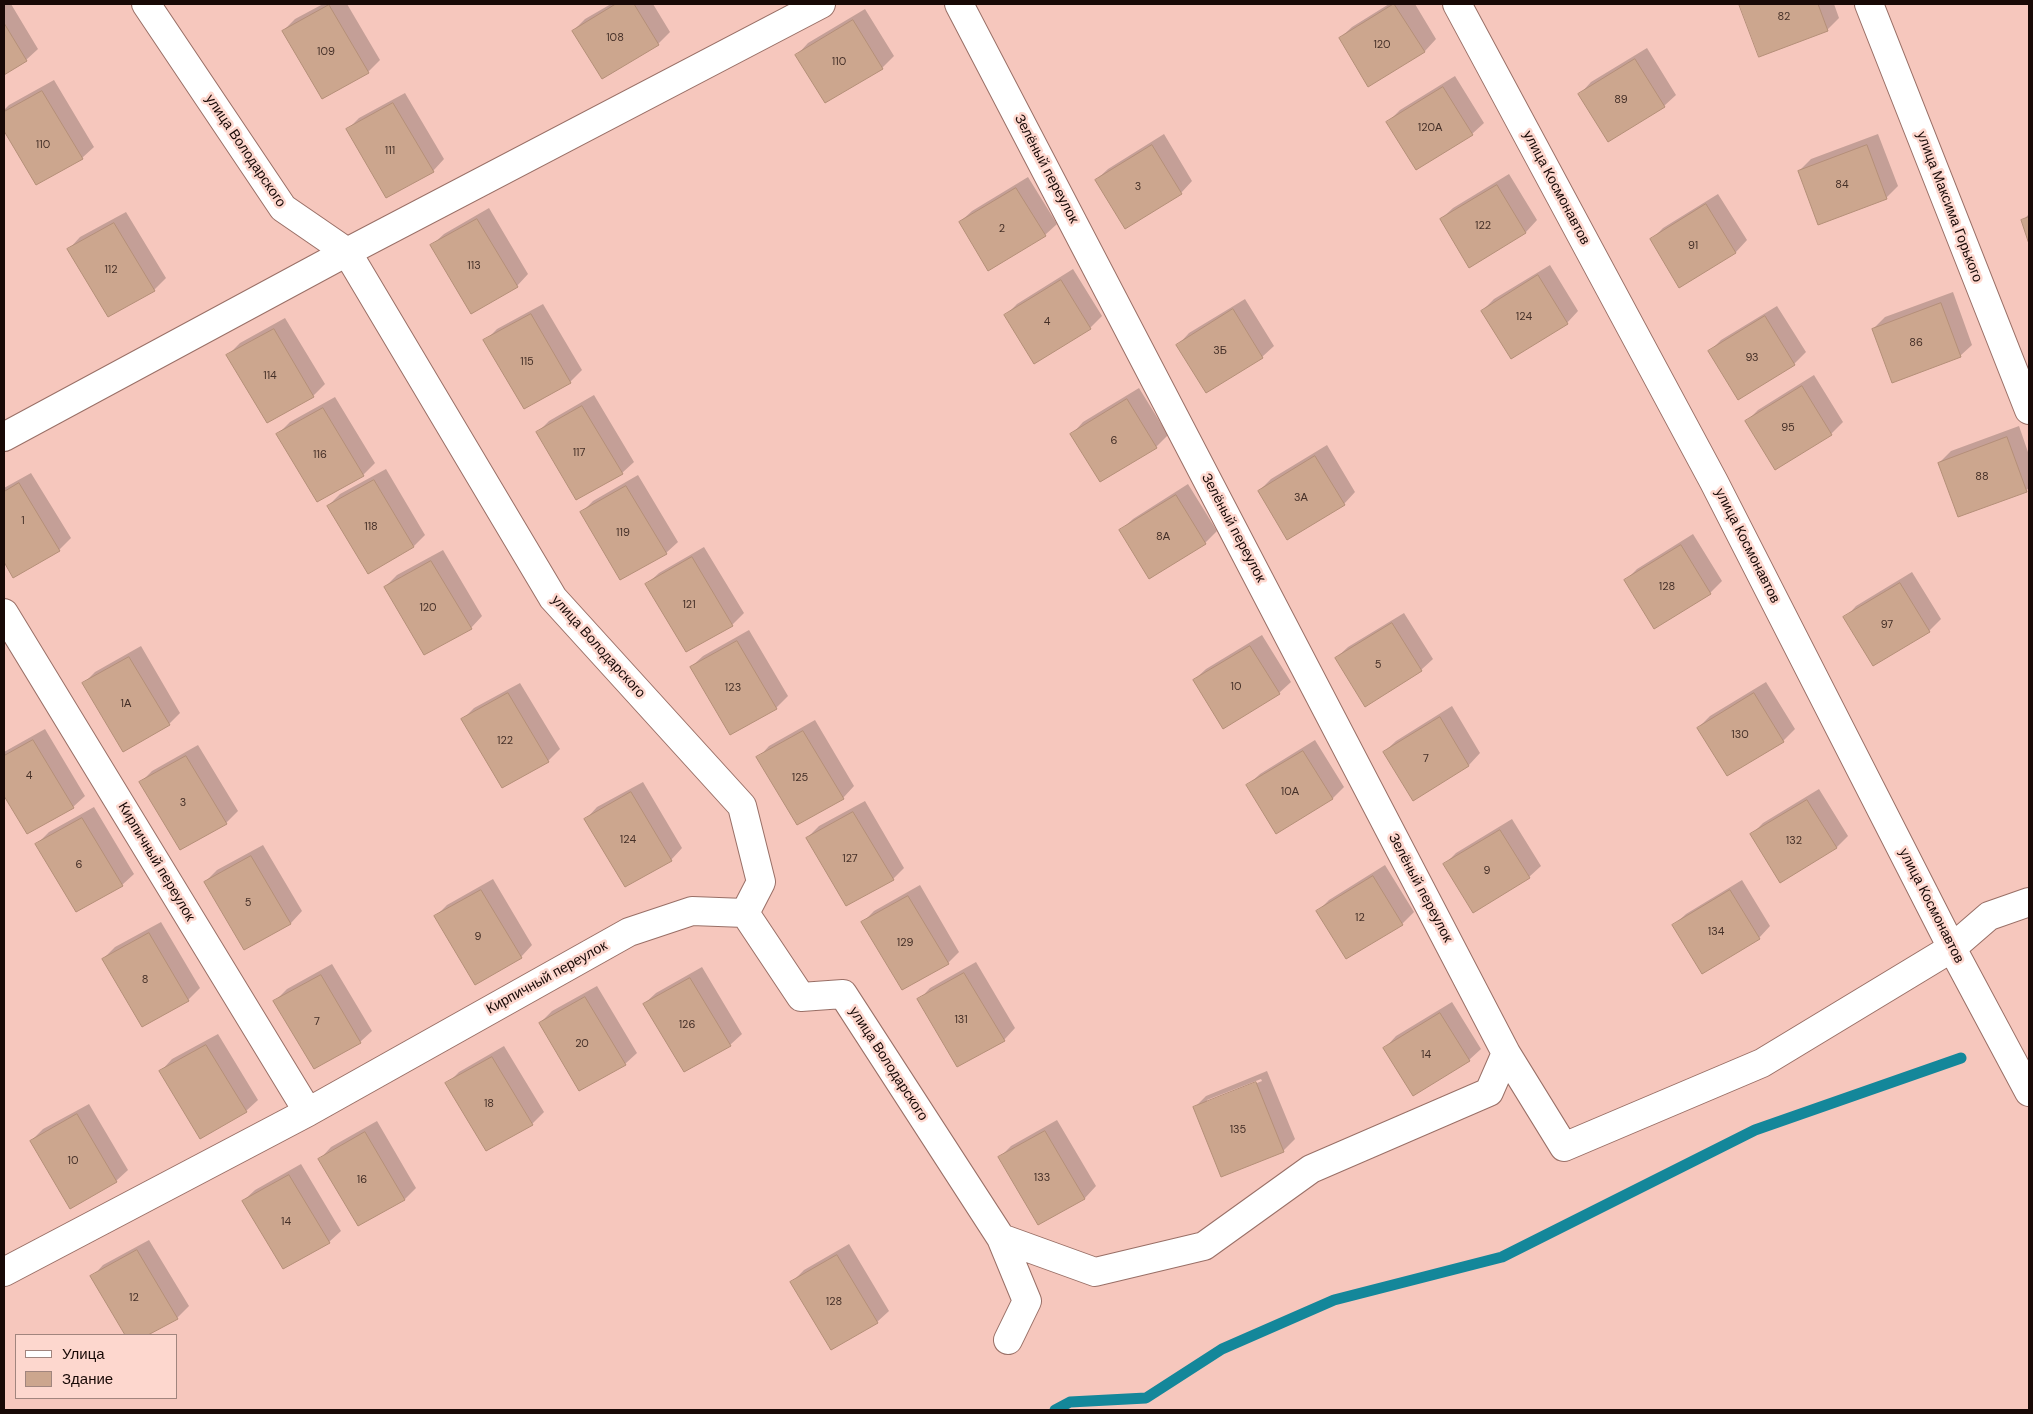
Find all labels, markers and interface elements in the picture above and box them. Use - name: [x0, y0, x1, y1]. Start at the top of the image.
- house number: 82: [1778, 10, 1790, 24]
- house number: 108: [606, 31, 624, 45]
- house number: 120: [1373, 38, 1391, 52]
- house number: 109: [317, 45, 335, 59]
- house number: 110: [832, 55, 846, 69]
- street label: улица Володарского: [201, 91, 289, 211]
- house number: 89: [1614, 93, 1628, 107]
- street label: Зелёный переулок: [1010, 112, 1082, 226]
- house number: 120А: [1418, 121, 1442, 135]
- street label: улица Космонавтов: [1519, 128, 1593, 248]
- street label: улица Максима Горького: [1912, 129, 1986, 285]
- house number: 110: [36, 138, 50, 152]
- house number: 111: [385, 144, 395, 158]
- house number: 84: [1835, 178, 1849, 192]
- house number: 3: [1135, 180, 1141, 194]
- house number: 122: [1475, 219, 1491, 233]
- house number: 2: [999, 222, 1005, 236]
- house number: 91: [1688, 239, 1698, 253]
- house number: 113: [467, 259, 481, 273]
- house number: 112: [104, 263, 118, 277]
- house number: 124: [1516, 310, 1532, 324]
- house number: 4: [1044, 315, 1050, 329]
- house number: 86: [1909, 336, 1923, 350]
- house number: 3Б: [1213, 344, 1227, 358]
- house number: 93: [1745, 351, 1759, 365]
- house number: 115: [520, 355, 534, 369]
- house number: 114: [263, 369, 277, 383]
- house number: 95: [1781, 421, 1795, 435]
- house number: 6: [1111, 434, 1117, 448]
- house number: 117: [573, 446, 585, 460]
- house number: 116: [313, 448, 327, 462]
- house number: 88: [1975, 470, 1989, 484]
- street label: Зелёный переулок: [1197, 471, 1269, 585]
- street label: улица Космонавтов: [1711, 486, 1783, 606]
- house number: 3А: [1294, 491, 1308, 505]
- house number: 1: [21, 514, 25, 528]
- house number: 118: [364, 520, 378, 534]
- house number: 119: [616, 526, 630, 540]
- house number: 8А: [1156, 530, 1170, 544]
- house number: 128: [1659, 580, 1675, 594]
- street label: улица Володарского: [548, 592, 648, 702]
- house number: 121: [682, 598, 696, 612]
- house number: 120: [419, 601, 437, 615]
- house number: 97: [1881, 618, 1893, 632]
- house number: 5: [1375, 658, 1381, 672]
- house number: 10: [1231, 680, 1241, 694]
- house number: 123: [725, 681, 741, 695]
- house number: 1А: [121, 697, 131, 711]
- house number: 130: [1731, 728, 1749, 742]
- house number: 122: [497, 734, 513, 748]
- house number: 7: [1423, 752, 1429, 766]
- house number: 4: [26, 769, 32, 783]
- house number: 125: [792, 771, 808, 785]
- house number: 10А: [1281, 785, 1299, 799]
- house number: 3: [180, 796, 186, 810]
- street label: Кирпичный переулок: [114, 800, 198, 924]
- street label: Зелёный переулок: [1384, 831, 1456, 945]
- house number: 124: [620, 833, 636, 847]
- house number: 132: [1786, 834, 1802, 848]
- street label: улица Космонавтов: [1895, 846, 1967, 966]
- house number: 127: [842, 852, 858, 866]
- house number: 6: [76, 858, 82, 872]
- house number: 9: [1484, 864, 1490, 878]
- house number: 5: [245, 896, 251, 910]
- house number: 12: [1355, 911, 1365, 925]
- house number: 134: [1708, 925, 1724, 939]
- house number: 9: [475, 930, 481, 944]
- house number: 129: [897, 936, 913, 950]
- street label: Кирпичный переулок: [484, 938, 610, 1018]
- house number: 8: [142, 973, 148, 987]
- street label: улица Володарского: [845, 1004, 931, 1124]
- house number: 131: [954, 1013, 968, 1027]
- house number: 7: [314, 1015, 320, 1029]
- house number: 126: [679, 1018, 695, 1032]
- house number: 20: [575, 1037, 589, 1051]
- house number: 14: [1421, 1048, 1431, 1062]
- house number: 18: [484, 1097, 494, 1111]
- house number: 135: [1230, 1123, 1246, 1137]
- house number: 10: [68, 1154, 78, 1168]
- house number: 133: [1034, 1171, 1050, 1185]
- house number: 16: [357, 1173, 367, 1187]
- house number: 14: [281, 1215, 291, 1229]
- house number: 12: [129, 1291, 139, 1305]
- house number: 128: [826, 1295, 842, 1309]
- legend: [15, 1334, 178, 1399]
- text: Улица: [62, 1344, 105, 1364]
- text: Здание: [62, 1369, 113, 1389]

